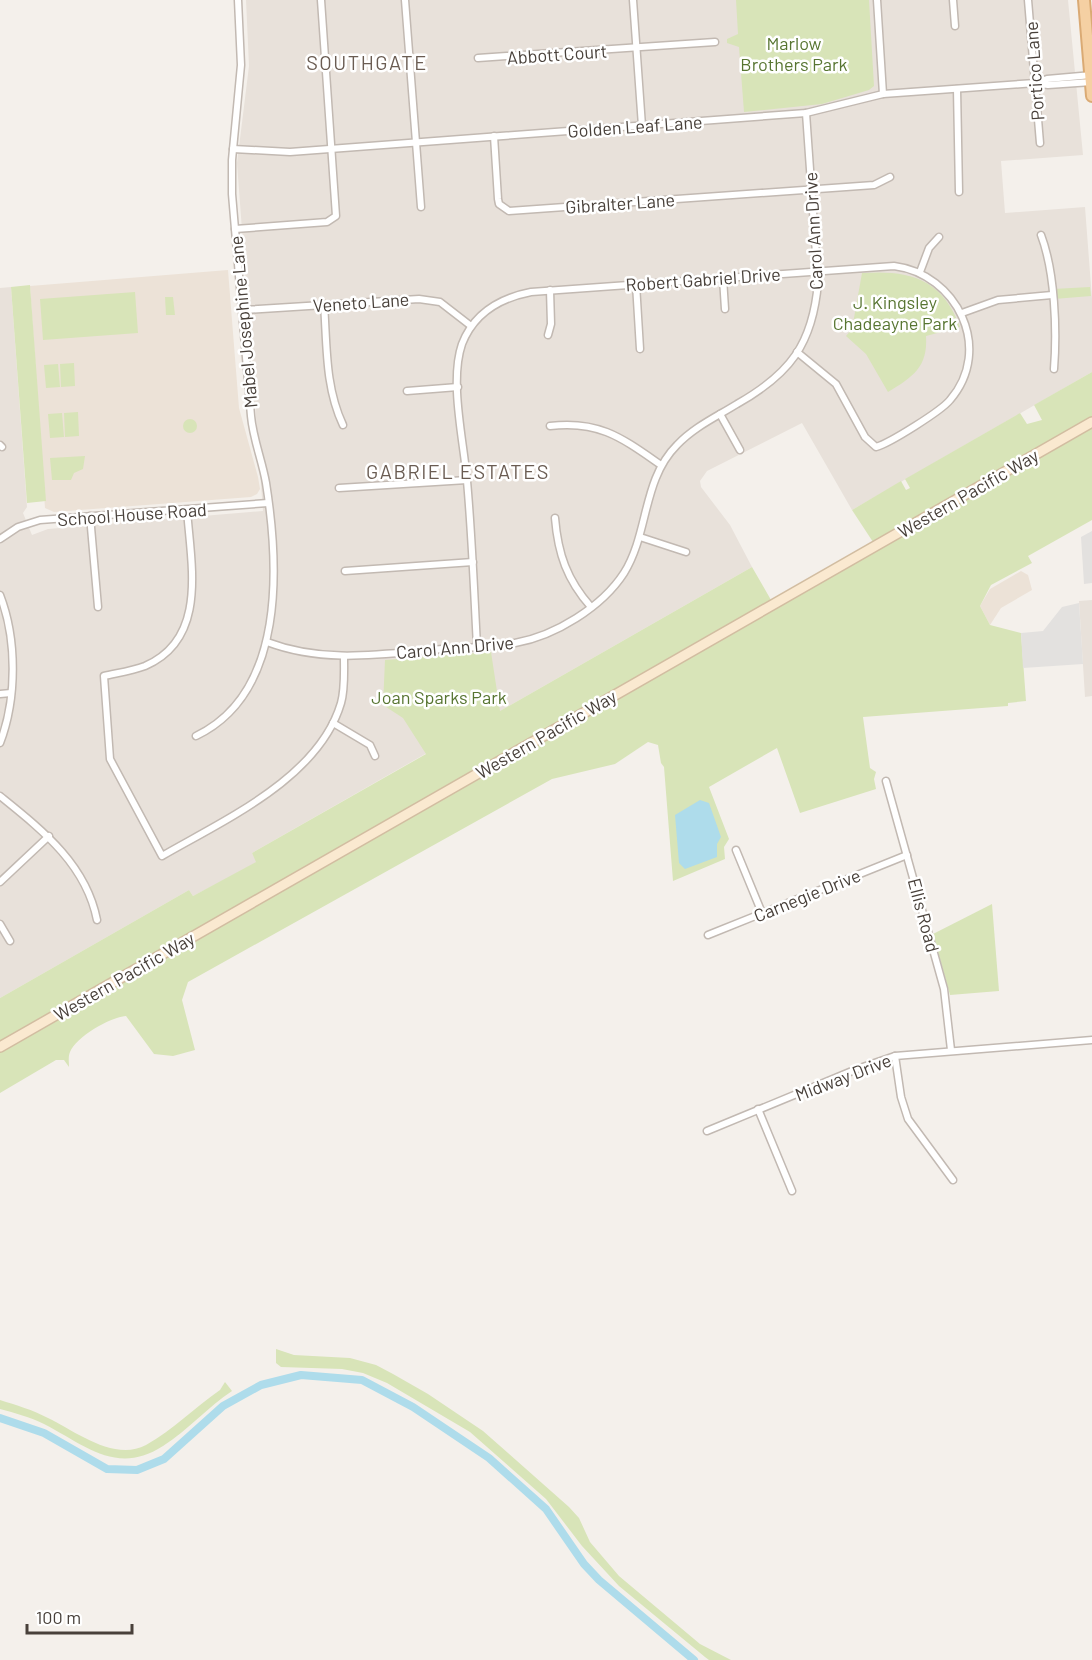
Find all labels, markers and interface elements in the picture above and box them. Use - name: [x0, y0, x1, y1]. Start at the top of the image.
- street label: Portico Lane: [1020, 21, 1048, 121]
- park label: Marlow Brothers Park: [740, 32, 848, 75]
- street label: Abbott Court: [506, 40, 608, 68]
- district label: SOUTHGATE: [306, 50, 428, 74]
- street label: Golden Leaf Lane: [567, 110, 703, 142]
- street label: Carol Ann Drive: [799, 171, 827, 291]
- street label: Gibralter Lane: [564, 188, 676, 218]
- street label: Mabel Josephine Lane: [224, 235, 262, 409]
- street label: Robert Gabriel Drive: [625, 263, 781, 295]
- street label: Veneto Lane: [312, 288, 410, 316]
- park label: J. Kingsley Chadeayne Park: [833, 291, 957, 334]
- street label: Western Pacific Way: [894, 444, 1042, 542]
- district label: GABRIEL ESTATES: [366, 459, 550, 483]
- street label: School House Road: [57, 498, 207, 530]
- street label: Carol Ann Drive: [395, 631, 515, 663]
- street label: Western Pacific Way: [472, 685, 620, 783]
- park label: Joan Sparks Park: [371, 686, 507, 708]
- street label: Carnegie Drive: [750, 864, 864, 926]
- street label: Ellis Road: [904, 876, 944, 954]
- street label: Western Pacific Way: [50, 927, 198, 1025]
- street label: Midway Drive: [792, 1049, 894, 1105]
- scale bar: [27, 1597, 132, 1635]
- text: 100 m: [36, 1606, 81, 1628]

